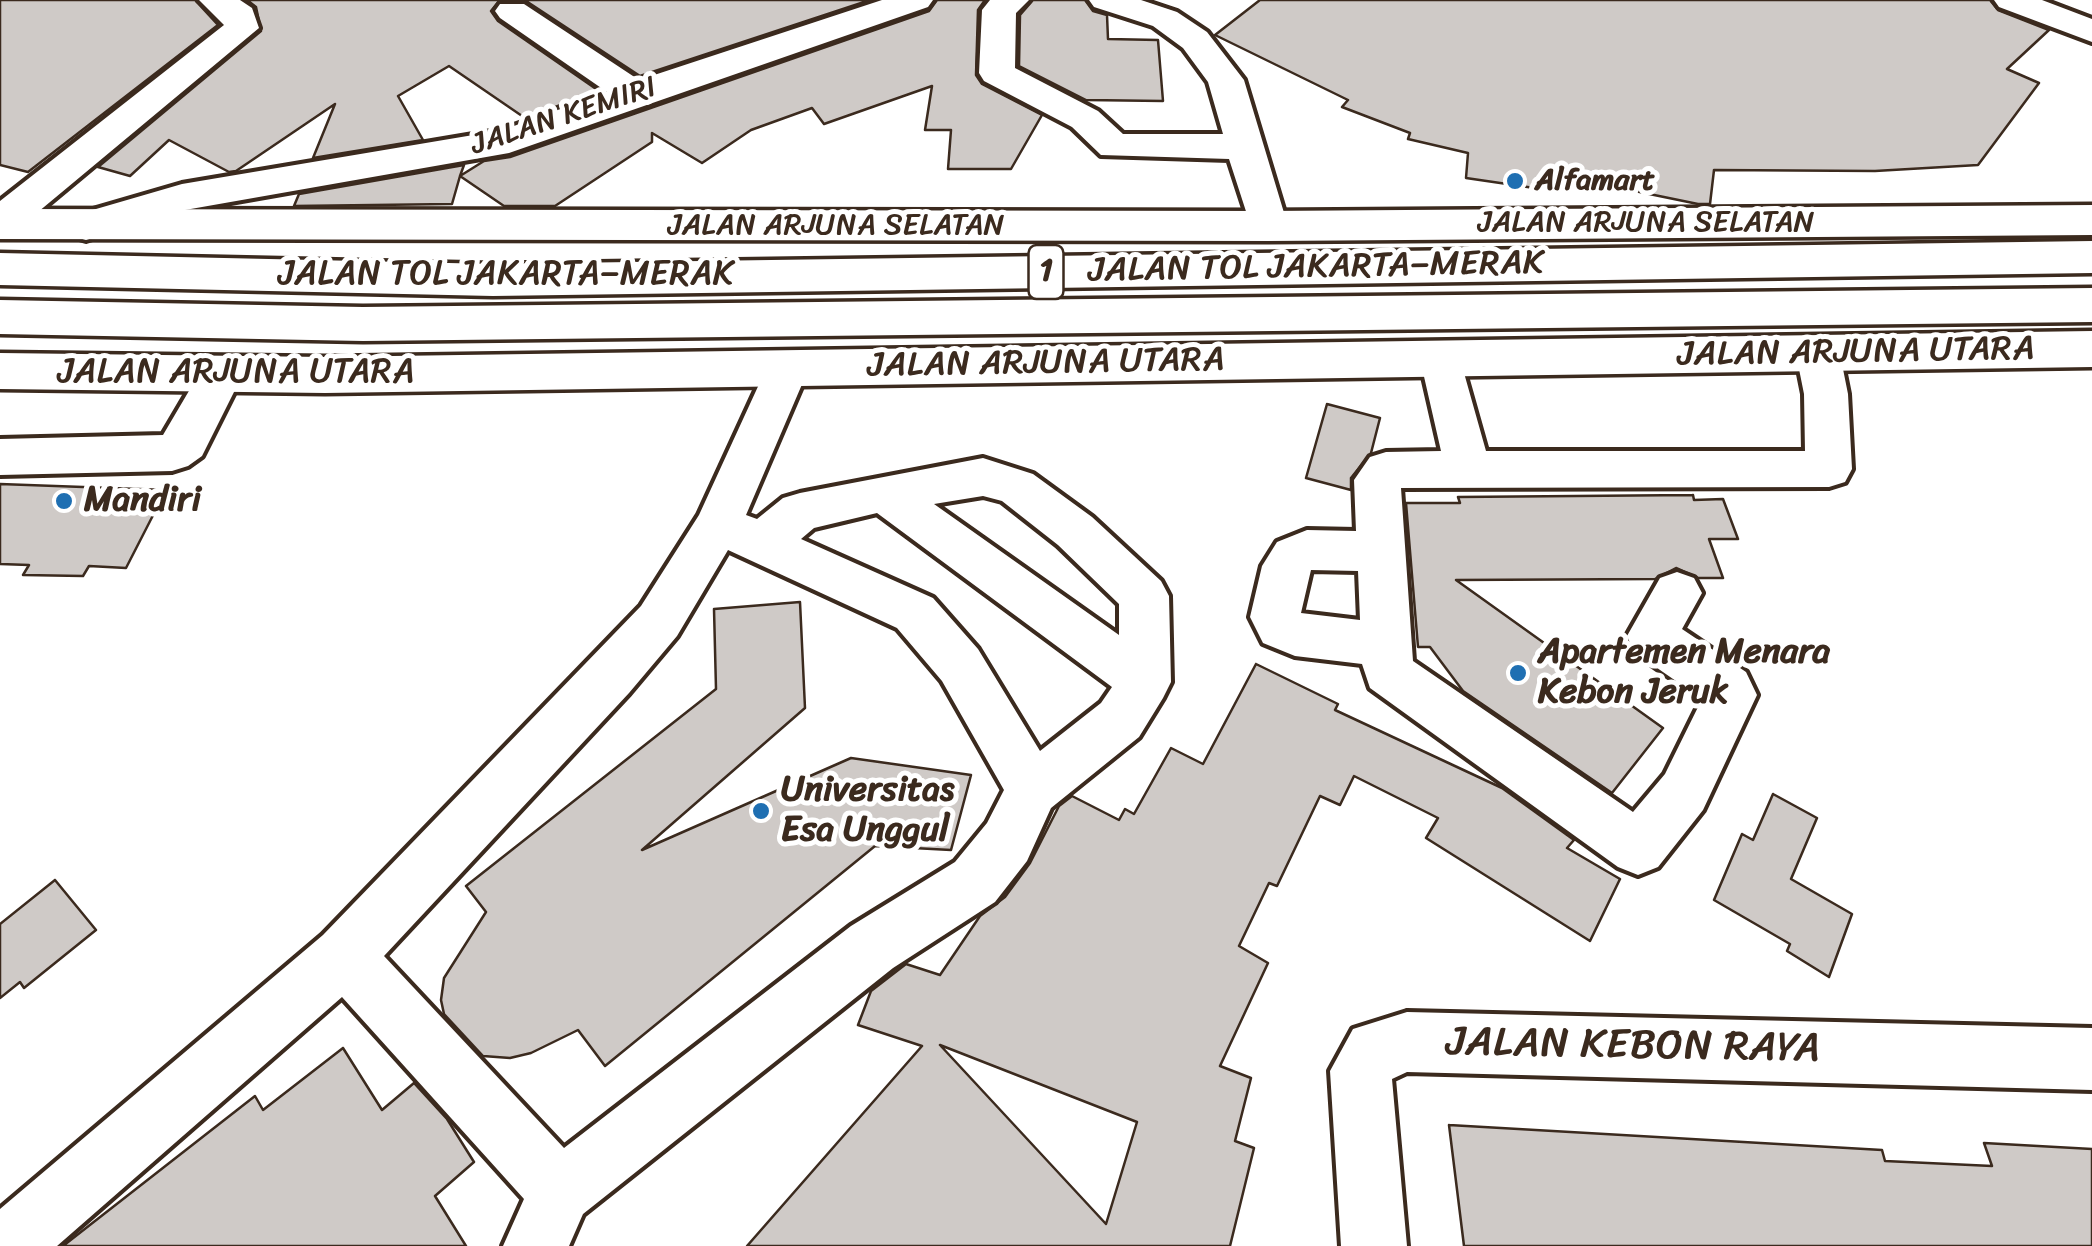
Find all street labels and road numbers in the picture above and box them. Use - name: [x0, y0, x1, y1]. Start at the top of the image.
- street label: JALAN KEMIRI: [467, 70, 661, 164]
- street label: JALAN ARJUNA SELATAN: [1478, 205, 1814, 241]
- street label: JALAN ARJUNA SELATAN: [668, 208, 1004, 244]
- street label: JALAN TOL JAKARTA–MERAK: [1088, 243, 1544, 293]
- road number: 1: [1028, 245, 1064, 299]
- street label: JALAN TOL JAKARTA–MERAK: [278, 254, 734, 296]
- street label: JALAN ARJUNA UTARA: [1677, 329, 2035, 377]
- street label: JALAN ARJUNA UTARA: [867, 340, 1225, 388]
- street label: JALAN ARJUNA UTARA: [57, 352, 415, 394]
- street label: JALAN KEBON RAYA: [1445, 1019, 1821, 1075]

